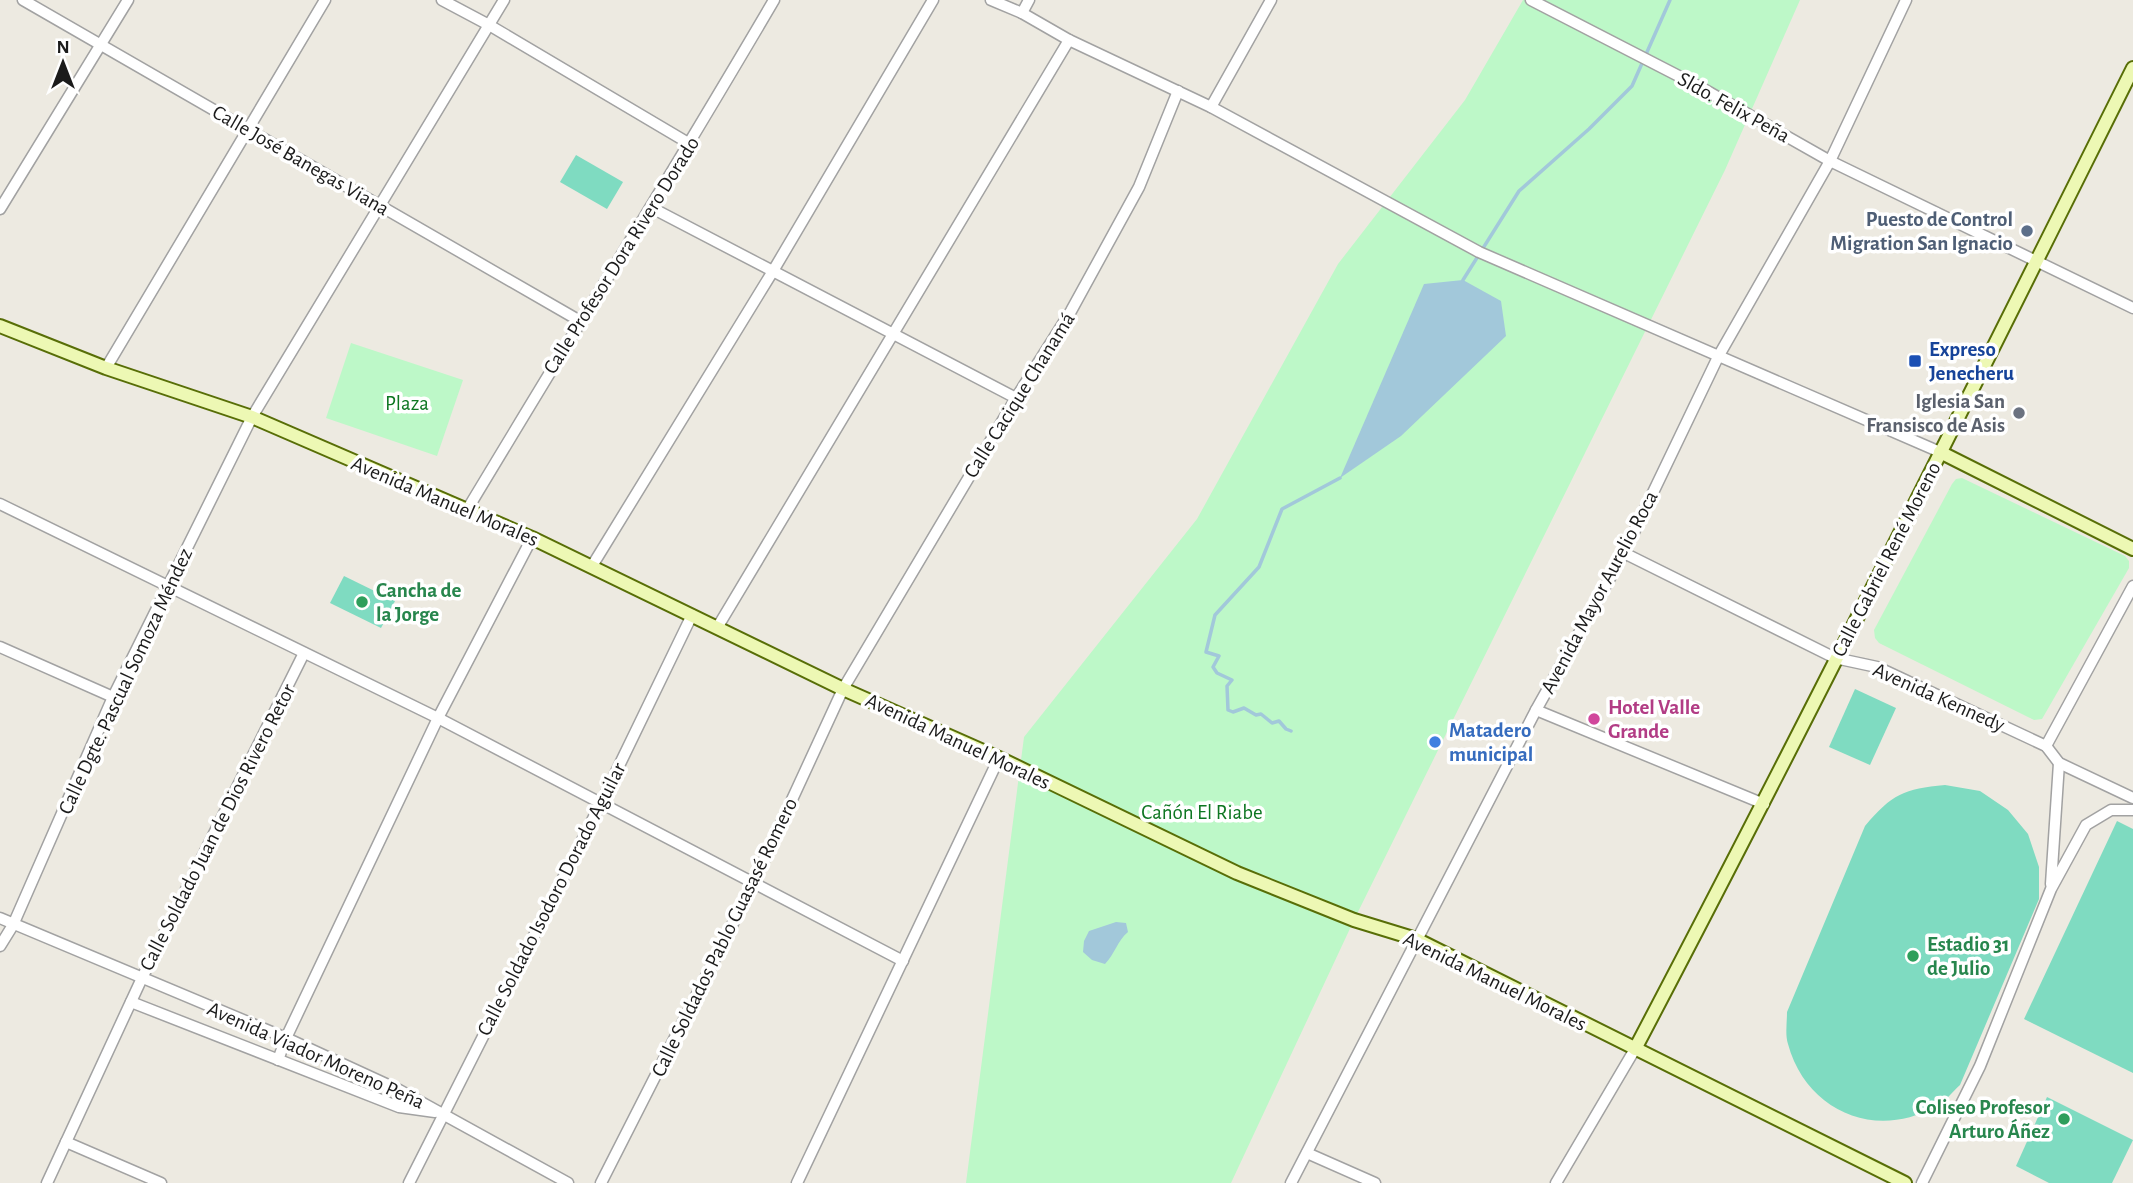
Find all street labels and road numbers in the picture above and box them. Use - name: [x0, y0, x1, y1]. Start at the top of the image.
- street label: Sldo. Felix Peña: [1674, 68, 1794, 147]
- street label: Calle José Banegas Viana: [209, 101, 393, 220]
- street label: Calle Profesor Dora Rivero Dorado: [540, 133, 703, 378]
- street label: Calle Cacique Chanamá: [960, 309, 1079, 482]
- street label: Avenida Manuel Morales: [348, 453, 541, 550]
- street label: Calle Gabriel René Moreno: [1828, 458, 1945, 660]
- street label: Avenida Mayor Aurelio Roca: [1537, 487, 1662, 697]
- street label: Calle Dgte. Pascual Somoza Méndez: [54, 545, 196, 817]
- street label: Avenida Kennedy: [1870, 659, 2008, 736]
- street label: Calle Soldado Juan de Dios Rivero Retor: [136, 680, 299, 974]
- street label: Avenida Manuel Morales: [862, 689, 1053, 793]
- street label: Calle Soldado Isodoro Dorado Aguilar: [473, 759, 630, 1039]
- street label: Calle Soldados Pablo Guasasé Romero: [648, 794, 801, 1080]
- street label: Avenida Manuel Morales: [1400, 928, 1590, 1035]
- street label: Avenida Viador Moreno Peña: [204, 998, 428, 1113]

